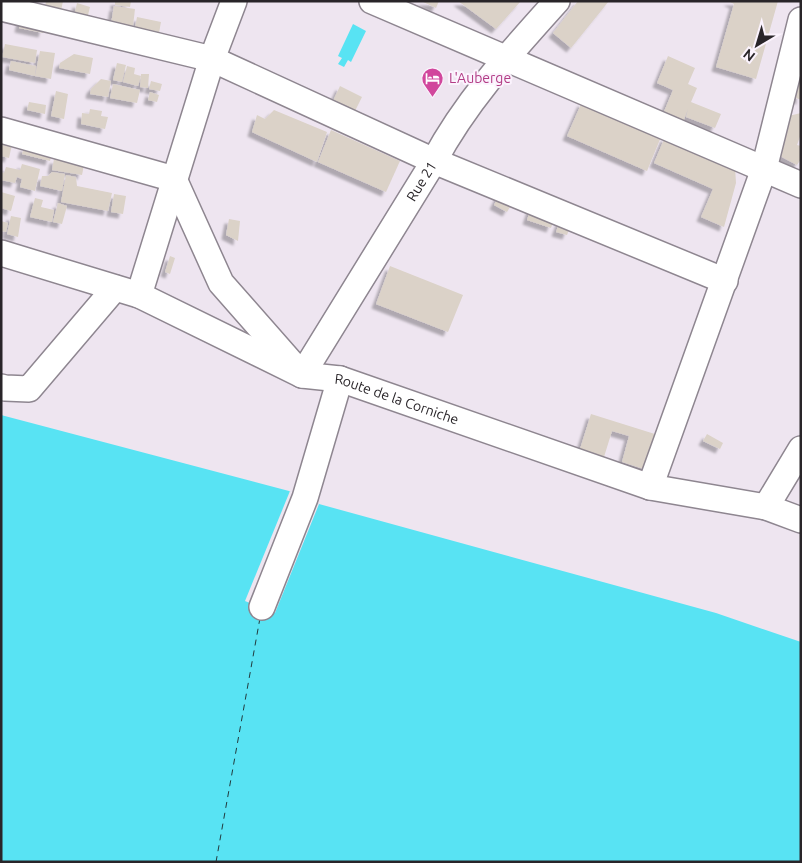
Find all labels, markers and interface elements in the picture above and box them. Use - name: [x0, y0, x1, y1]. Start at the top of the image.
- north arrow: [732, 20, 782, 70]
- text: N: [740, 46, 758, 65]
- hotel icon: L'Auberge: [421, 66, 445, 97]
- place label: L'Auberge: [449, 70, 511, 86]
- street label: Rue 21: [403, 159, 440, 204]
- street label: Route de la Corniche: [334, 370, 461, 428]

